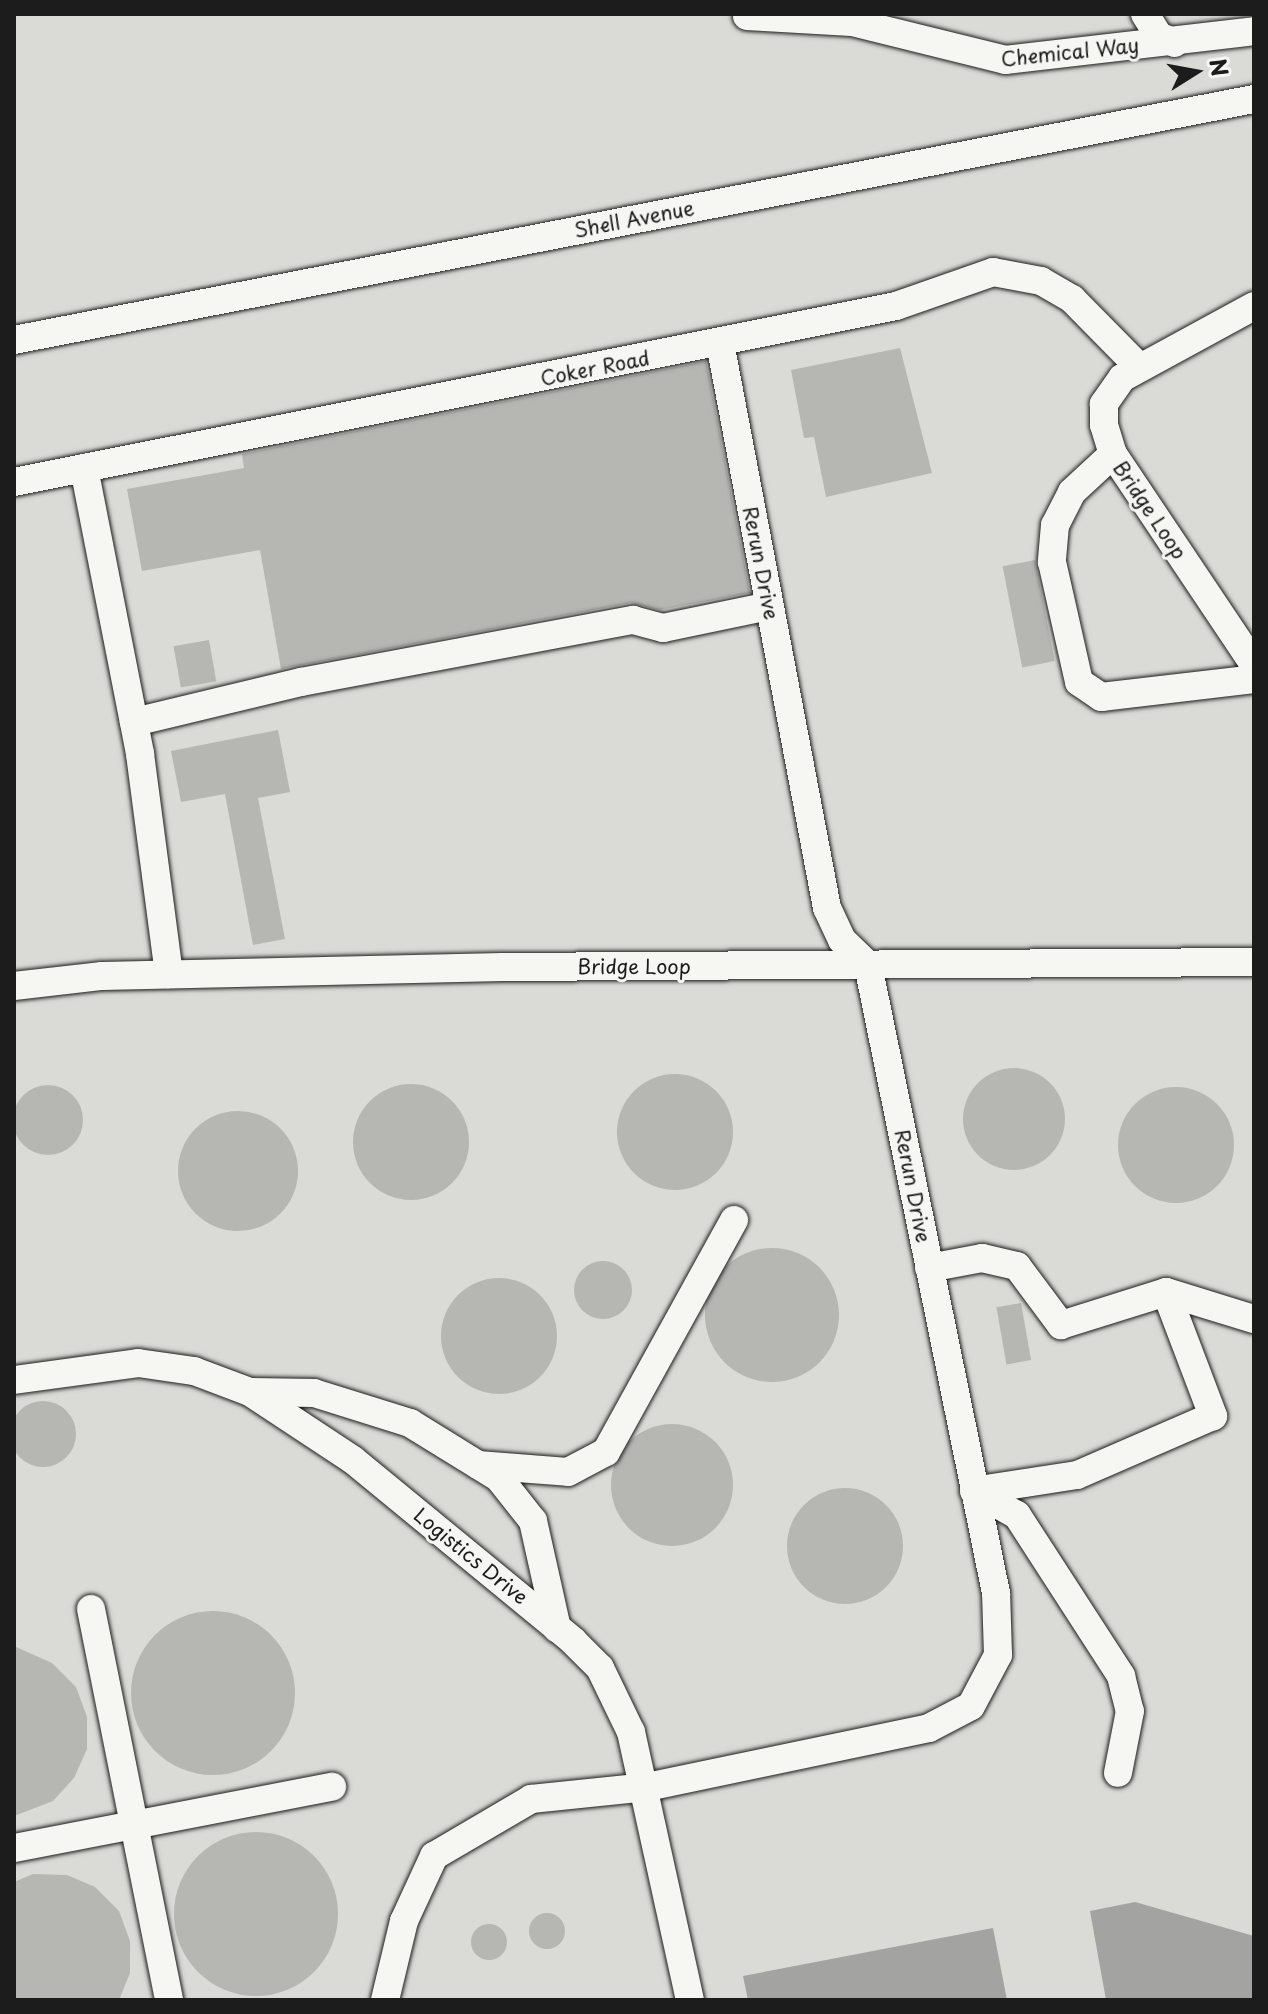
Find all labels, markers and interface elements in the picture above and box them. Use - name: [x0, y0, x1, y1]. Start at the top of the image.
- north arrow: [1156, 32, 1236, 112]
- street label: Chemical Way: [1000, 33, 1140, 71]
- text: N: [1202, 56, 1238, 79]
- street label: Shell Avenue: [572, 196, 696, 242]
- street label: Coker Road: [537, 345, 653, 391]
- street label: Bridge Loop: [1108, 456, 1192, 564]
- street label: Rerun Drive: [738, 504, 784, 622]
- street label: Bridge Loop: [577, 954, 691, 978]
- street label: Rerun Drive: [890, 1127, 936, 1245]
- street label: Logistics Drive: [409, 1503, 533, 1609]

